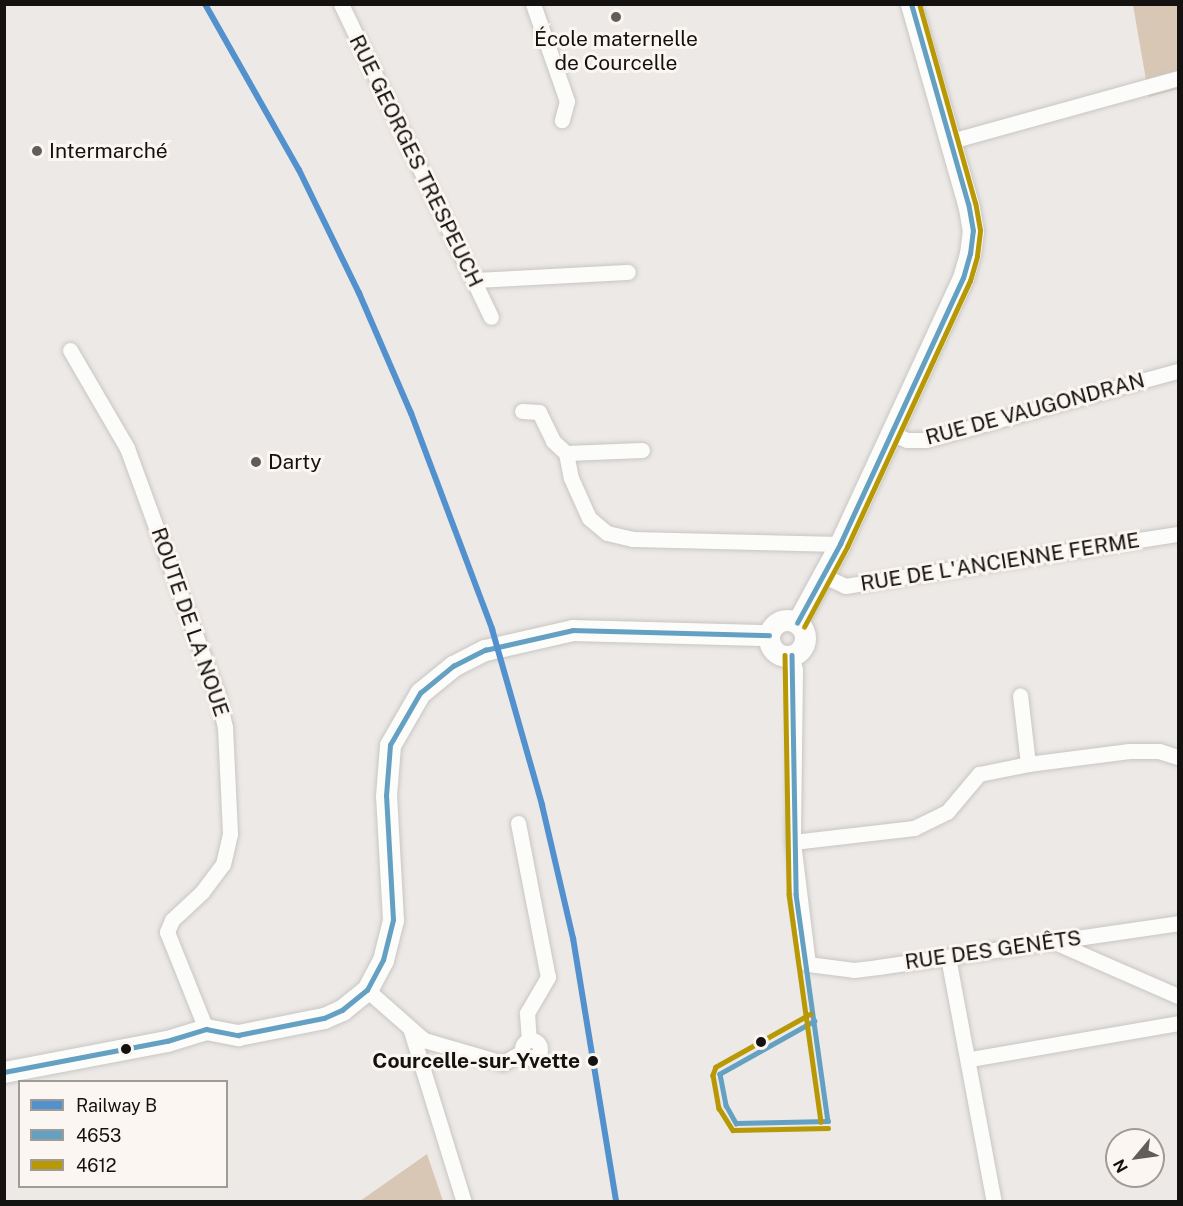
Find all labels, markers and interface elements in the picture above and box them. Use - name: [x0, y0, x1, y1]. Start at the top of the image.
- marker: École maternelle de Courcelle: [609, 10, 623, 24]
- place label: École maternelle de Courcelle: [534, 26, 698, 76]
- street label: RUE GEORGES TRESPEUCH: [344, 31, 488, 291]
- place label: Intermarché: [49, 138, 168, 164]
- marker: Intermarché: [30, 144, 44, 158]
- street label: RUE DE VAUGONDRAN: [922, 368, 1148, 450]
- place label: Darty: [268, 449, 321, 475]
- marker: Darty: [249, 455, 263, 469]
- street label: ROUTE DE LA NOUE: [146, 524, 234, 720]
- street label: RUE DE L'ANCIENNE FERME: [859, 527, 1141, 597]
- street label: RUE DES GENÊTS: [903, 925, 1083, 975]
- unlabelled marker: [755, 1036, 767, 1048]
- unlabelled marker: [120, 1043, 132, 1055]
- place label: Courcelle-sur-Yvette: [372, 1048, 580, 1074]
- marker: Courcelle-sur-Yvette: [584, 1052, 602, 1070]
- legend: [18, 1080, 228, 1188]
- text: Railway B: [76, 1095, 157, 1116]
- text: 4653: [76, 1125, 121, 1146]
- north arrow: [1105, 1128, 1165, 1188]
- text: 4612: [76, 1155, 117, 1176]
- text: N: [1109, 1156, 1132, 1176]

